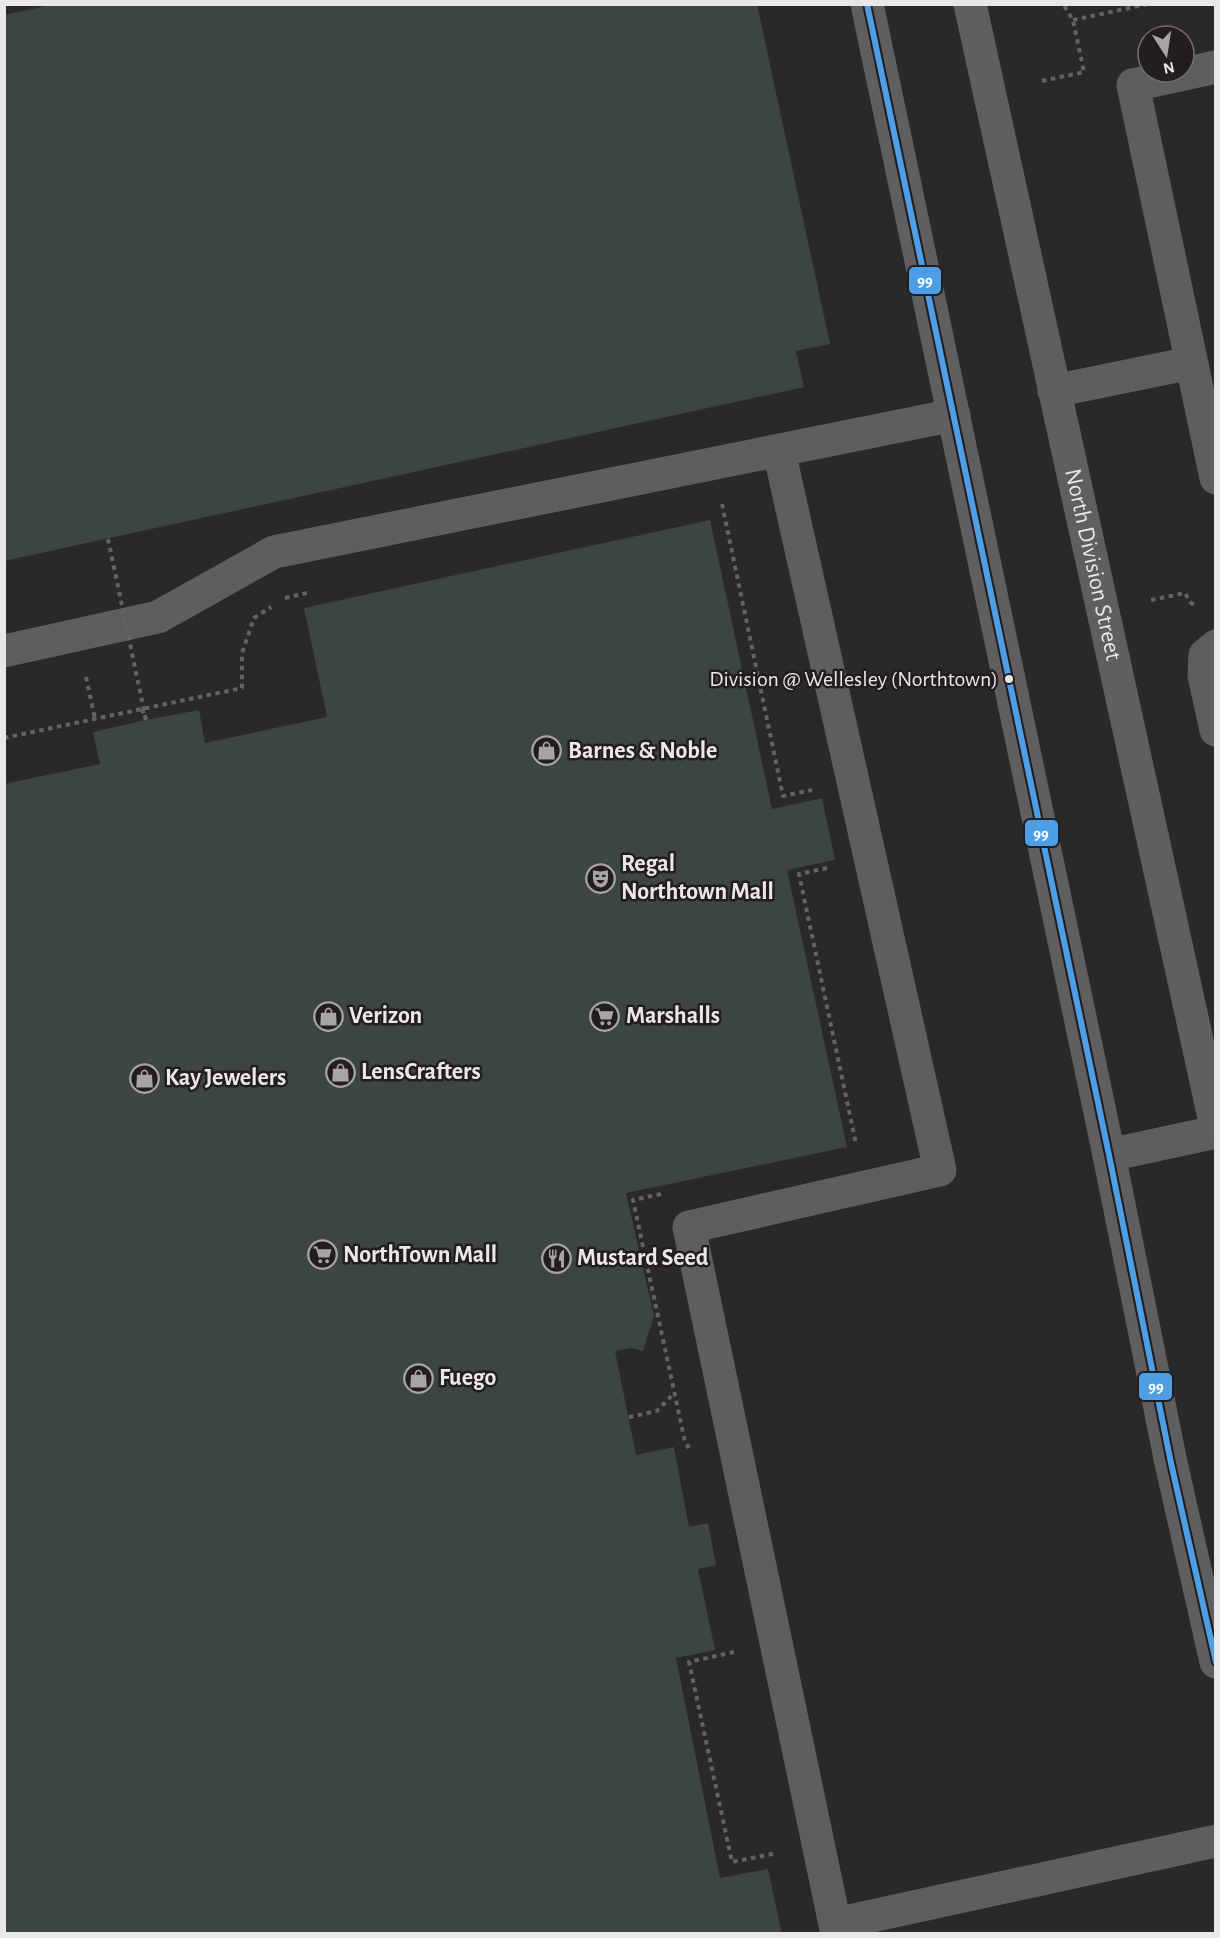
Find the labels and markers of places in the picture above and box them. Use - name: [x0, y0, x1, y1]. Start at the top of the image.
- place label: Division @ Wellesley (Northtown): [709, 668, 998, 690]
- marker: Division @ Wellesley (Northtown): [1003, 673, 1015, 685]
- shop icon: Barnes & Noble: [531, 735, 563, 767]
- place label: Barnes & Noble: [568, 739, 717, 763]
- place label: Regal Northtown Mall: [621, 852, 774, 904]
- theatre icon: Regal Northtown Mall: [584, 862, 616, 894]
- shop icon: Verizon: [312, 1000, 344, 1032]
- supermarket icon: Marshalls: [589, 1000, 621, 1032]
- place label: Verizon: [349, 1004, 422, 1028]
- place label: Marshalls: [626, 1004, 720, 1028]
- shop icon: LensCrafters: [324, 1056, 356, 1088]
- place label: LensCrafters: [361, 1060, 481, 1084]
- shop icon: Kay Jewelers: [128, 1062, 160, 1094]
- place label: Kay Jewelers: [165, 1066, 286, 1090]
- supermarket icon: NorthTown Mall: [306, 1239, 338, 1271]
- restaurant icon: Mustard Seed: [540, 1242, 572, 1274]
- place label: NorthTown Mall: [343, 1243, 497, 1267]
- place label: Mustard Seed: [577, 1246, 709, 1270]
- shop icon: Fuego: [402, 1362, 434, 1394]
- place label: Fuego: [439, 1366, 497, 1390]

